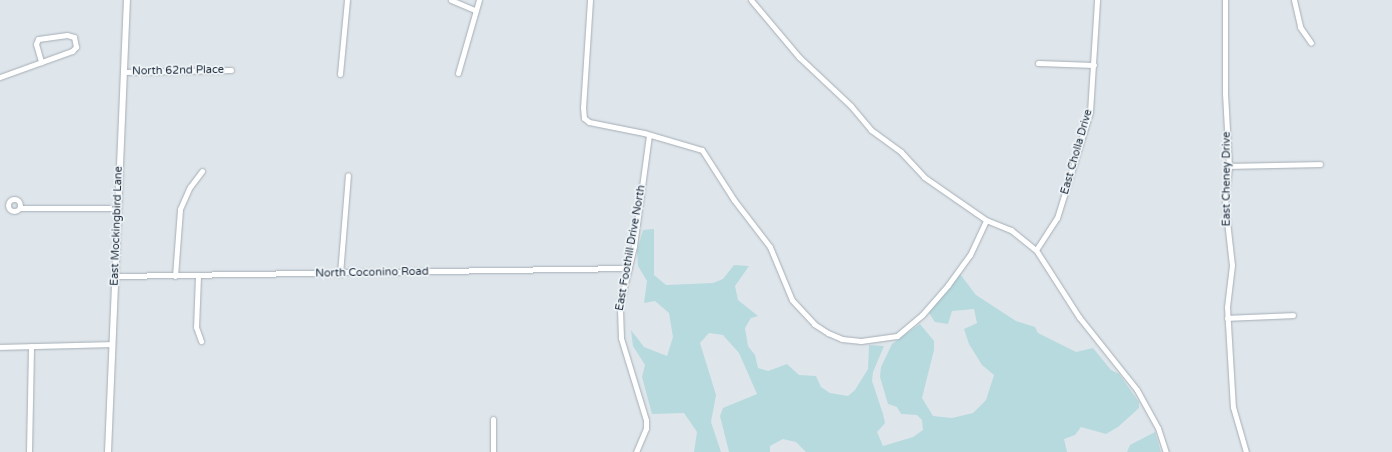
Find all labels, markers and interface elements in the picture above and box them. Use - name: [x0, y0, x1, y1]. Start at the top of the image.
- street label: North 62nd Place: [132, 64, 224, 78]
- street label: East Cholla Drive: [1059, 108, 1095, 196]
- street label: East Cheney Drive: [1220, 132, 1234, 226]
- street label: East Mockingbird Lane: [108, 166, 126, 286]
- street label: East Foothill Drive North: [613, 184, 649, 312]
- street label: North Coconino Road: [315, 265, 429, 281]

